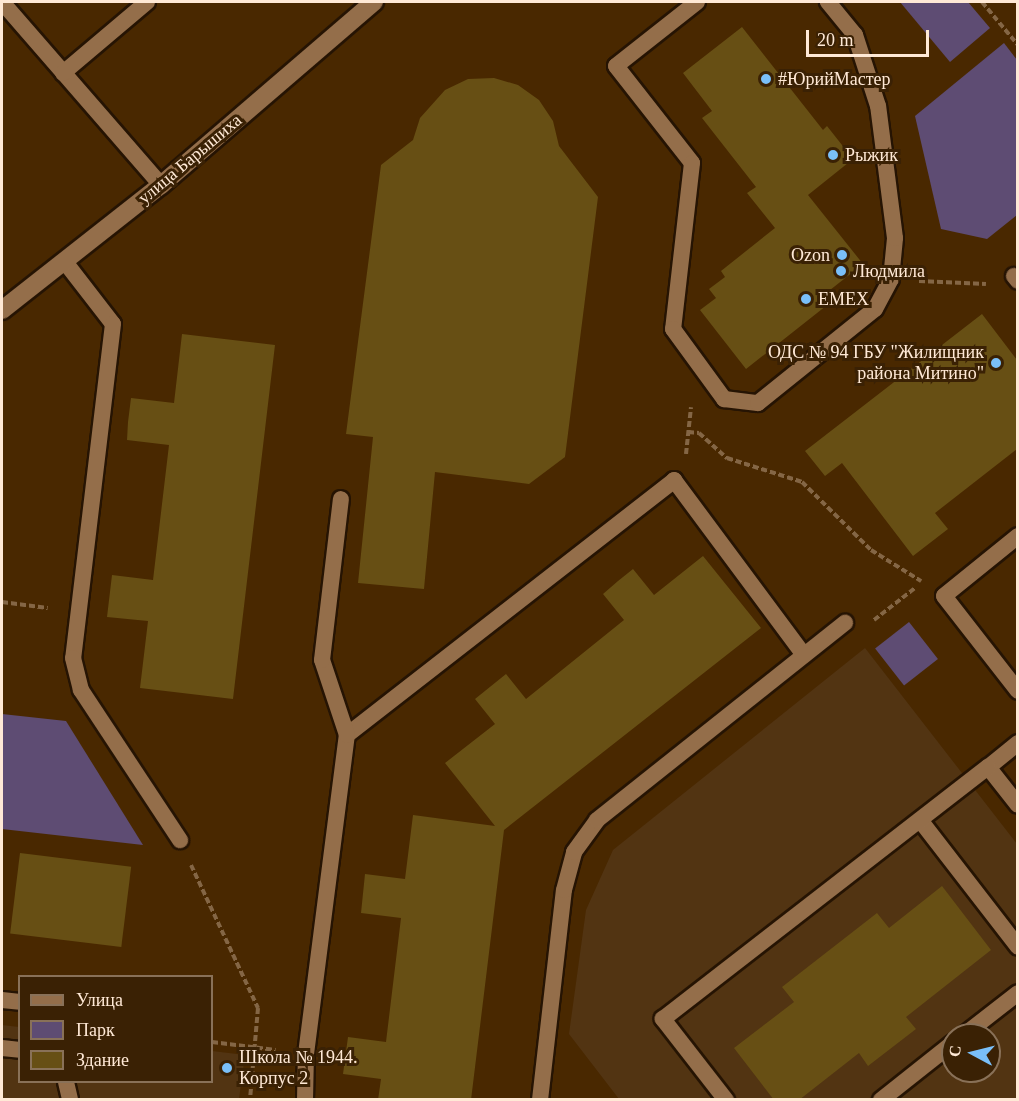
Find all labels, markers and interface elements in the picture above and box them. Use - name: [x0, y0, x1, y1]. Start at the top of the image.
- scale bar: [809, 18, 932, 56]
- text: 20 m: [817, 30, 854, 50]
- place label: #ЮрийМастер: [778, 68, 891, 90]
- marker: #ЮрийМастер: [759, 72, 773, 86]
- street label: улица Барышиха: [134, 109, 246, 209]
- place label: Рыжик: [845, 144, 898, 166]
- marker: Рыжик: [826, 148, 840, 162]
- place label: Ozon: [791, 244, 830, 266]
- marker: Ozon: [835, 248, 849, 262]
- place label: Людмила: [853, 260, 925, 282]
- marker: Людмила: [834, 264, 848, 278]
- place label: EMEX: [818, 288, 869, 310]
- marker: EMEX: [799, 292, 813, 306]
- place label: ОДС № 94 ГБУ "Жилищник района Митино": [768, 342, 984, 385]
- marker: ОДС № 94 ГБУ "Жилищник района Митино": [989, 356, 1003, 370]
- legend: [18, 975, 213, 1083]
- text: Улица: [76, 990, 123, 1010]
- text: Парк: [76, 1020, 115, 1040]
- north arrow: [941, 1023, 1001, 1083]
- text: С: [945, 1044, 964, 1058]
- place label: Школа № 1944. Корпус 2: [239, 1047, 357, 1090]
- text: Здание: [76, 1050, 129, 1070]
- marker: Школа № 1944. Корпус 2: [220, 1061, 234, 1075]

